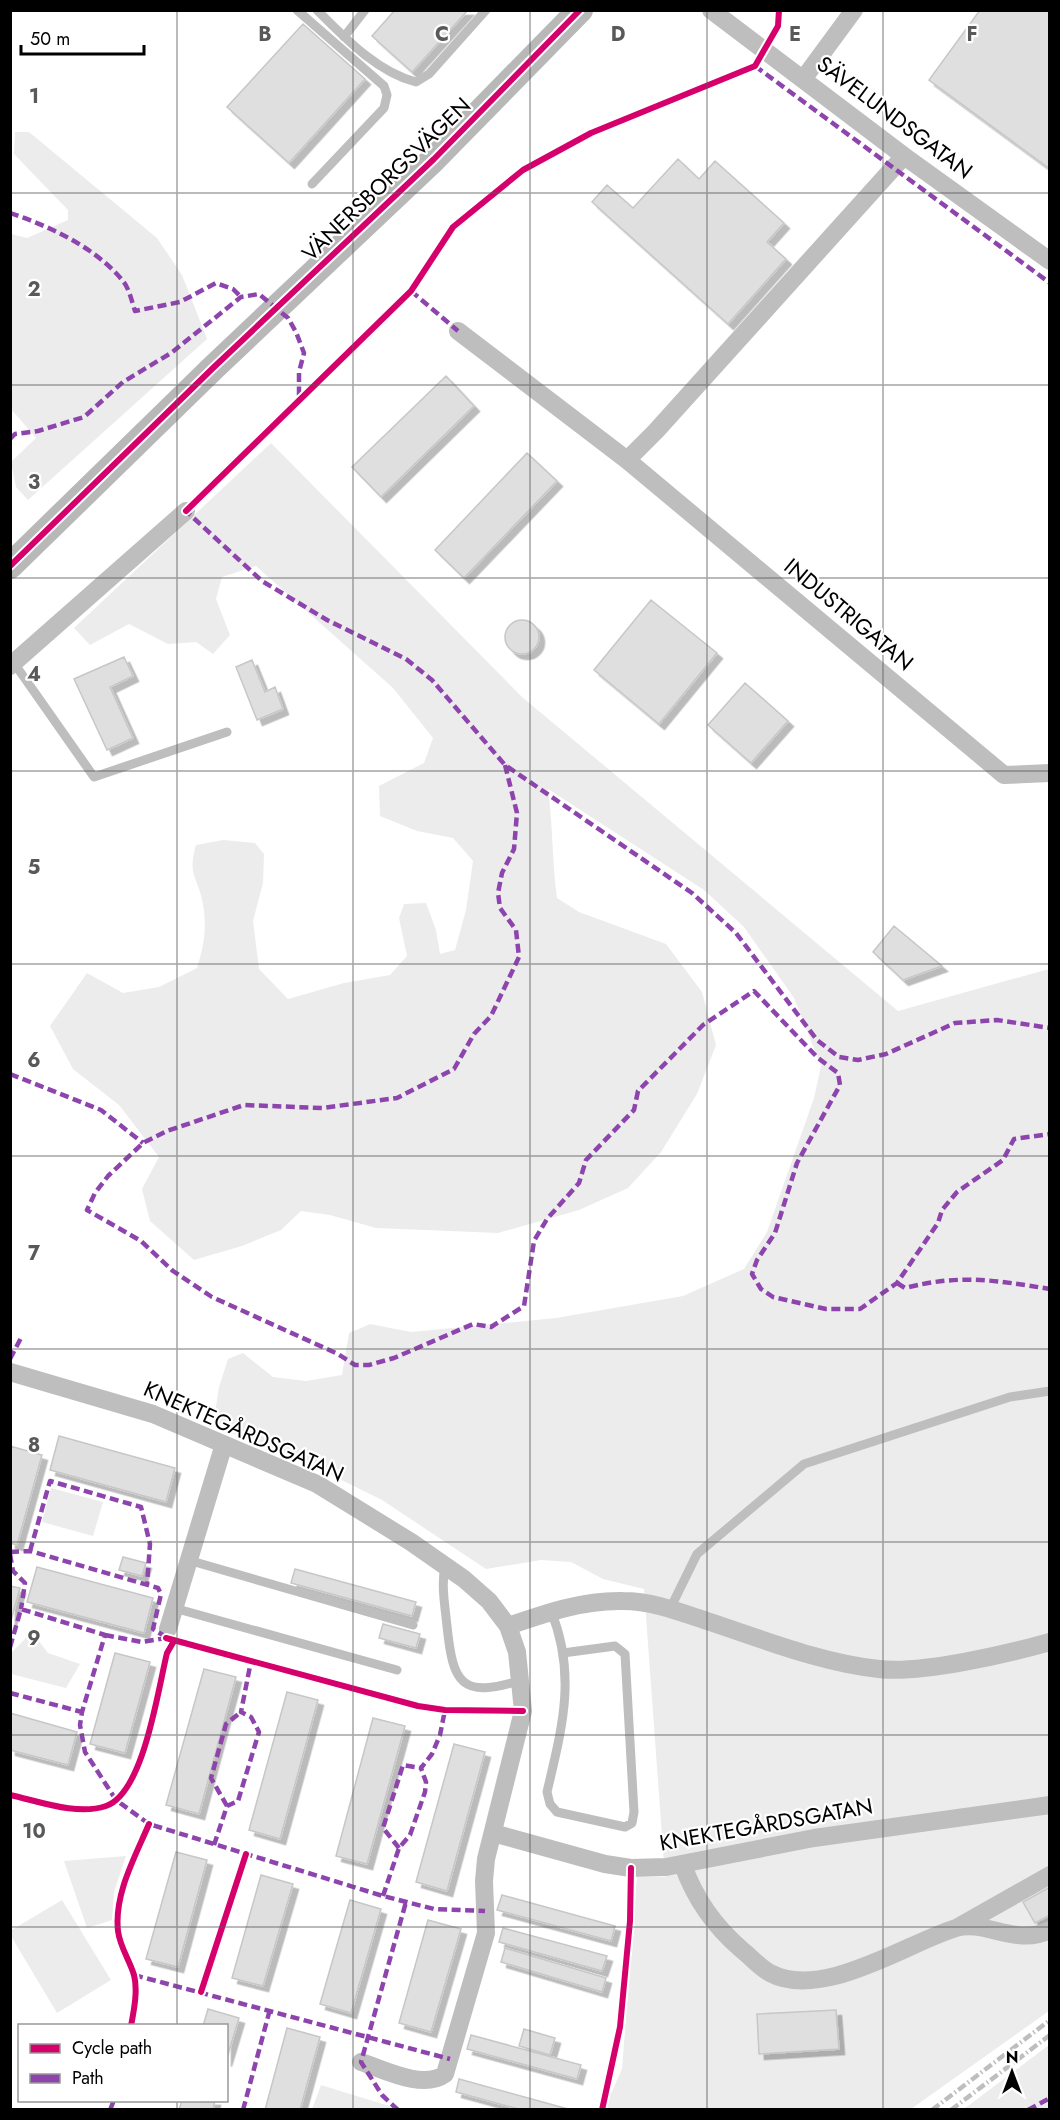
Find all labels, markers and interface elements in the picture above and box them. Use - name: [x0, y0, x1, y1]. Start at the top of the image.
- scale bar: [21, 18, 144, 56]
- text: B: [258, 20, 272, 49]
- text: C: [435, 20, 449, 49]
- text: D: [611, 20, 625, 49]
- text: E: [789, 20, 801, 49]
- text: F: [966, 20, 978, 49]
- text: 50 m: [30, 26, 70, 52]
- street label: SÄVELUNDSGATAN: [810, 48, 980, 186]
- text: 1: [29, 82, 39, 111]
- street label: VÄNERSBORGSVÄGEN: [294, 90, 478, 268]
- text: 2: [27, 275, 41, 304]
- text: 3: [28, 468, 40, 497]
- street label: INDUSTRIGATAN: [777, 550, 921, 678]
- text: 4: [27, 660, 41, 689]
- text: 5: [28, 853, 41, 882]
- text: 6: [27, 1046, 41, 1075]
- text: 7: [28, 1239, 41, 1268]
- street label: KNEKTEGÅRDSGATAN: [139, 1372, 349, 1490]
- text: 8: [28, 1431, 40, 1460]
- text: 9: [27, 1624, 41, 1653]
- street label: KNEKTEGÅRDSGATAN: [657, 1789, 875, 1859]
- text: 10: [22, 1817, 46, 1846]
- legend: [18, 2024, 228, 2102]
- text: Cycle path: [72, 2035, 152, 2061]
- north arrow: [982, 2042, 1042, 2102]
- text: N: [1006, 2046, 1018, 2069]
- text: Path: [72, 2065, 104, 2091]

